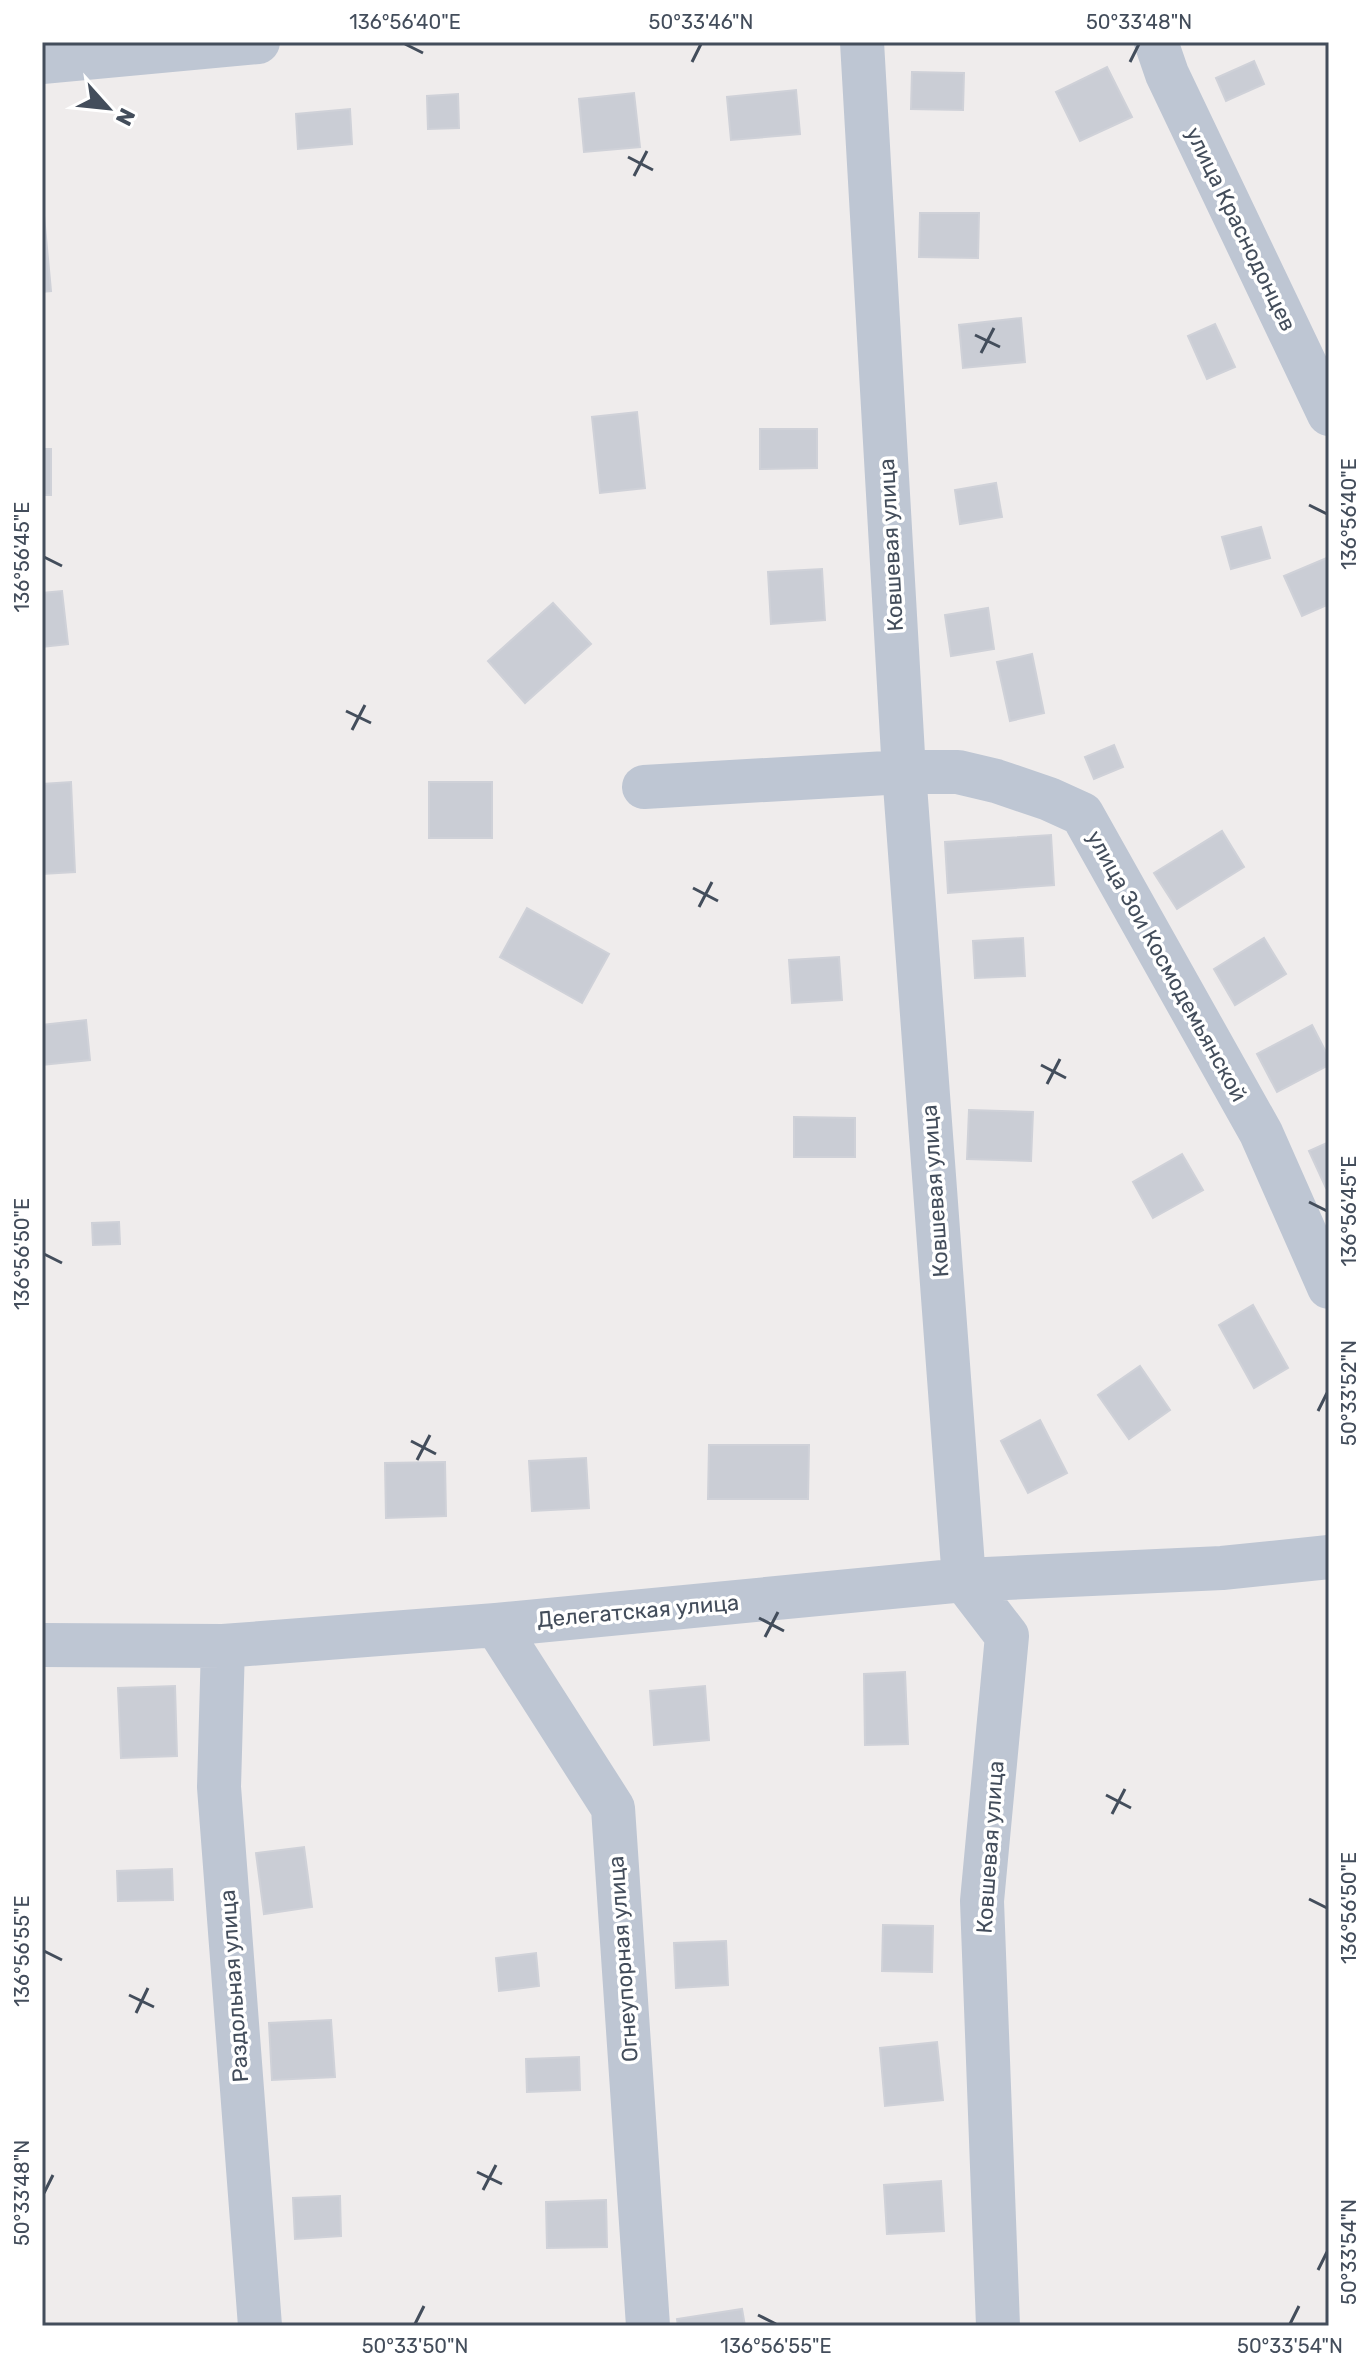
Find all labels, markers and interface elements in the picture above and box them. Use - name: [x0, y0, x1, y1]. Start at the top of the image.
- text: 136°56'40"E: [349, 10, 461, 34]
- text: 50°33'46"N: [649, 10, 753, 34]
- text: 50°33'48"N: [1086, 10, 1192, 34]
- north arrow: [68, 68, 148, 148]
- text: N: [110, 104, 141, 130]
- street label: улица Краснодонцев: [1180, 123, 1302, 335]
- street label: Ковшевая улица: [873, 458, 909, 632]
- text: 136°56'40"E: [1337, 458, 1361, 570]
- text: 136°56'45"E: [10, 502, 34, 612]
- street label: улица Зои Космодемьянской: [1081, 826, 1253, 1106]
- street label: Ковшевая улица: [915, 1104, 955, 1278]
- text: 136°56'45"E: [1337, 1156, 1361, 1266]
- text: 136°56'50"E: [10, 1198, 34, 1310]
- text: 50°33'52"N: [1337, 1340, 1361, 1446]
- street label: Делегатская улица: [536, 1589, 740, 1633]
- street label: Ковшевая улица: [970, 1760, 1010, 1934]
- text: 136°56'50"E: [1337, 1852, 1361, 1964]
- street label: Огнеупорная улица: [602, 1855, 644, 2063]
- street label: Раздольная улица: [214, 1889, 254, 2083]
- text: 136°56'55"E: [10, 1895, 34, 2007]
- text: 50°33'48"N: [10, 2140, 34, 2246]
- text: 50°33'54"N: [1337, 2199, 1361, 2305]
- text: 50°33'50"N: [362, 2334, 468, 2358]
- text: 136°56'55"E: [720, 2334, 832, 2358]
- text: 50°33'54"N: [1237, 2334, 1343, 2358]

